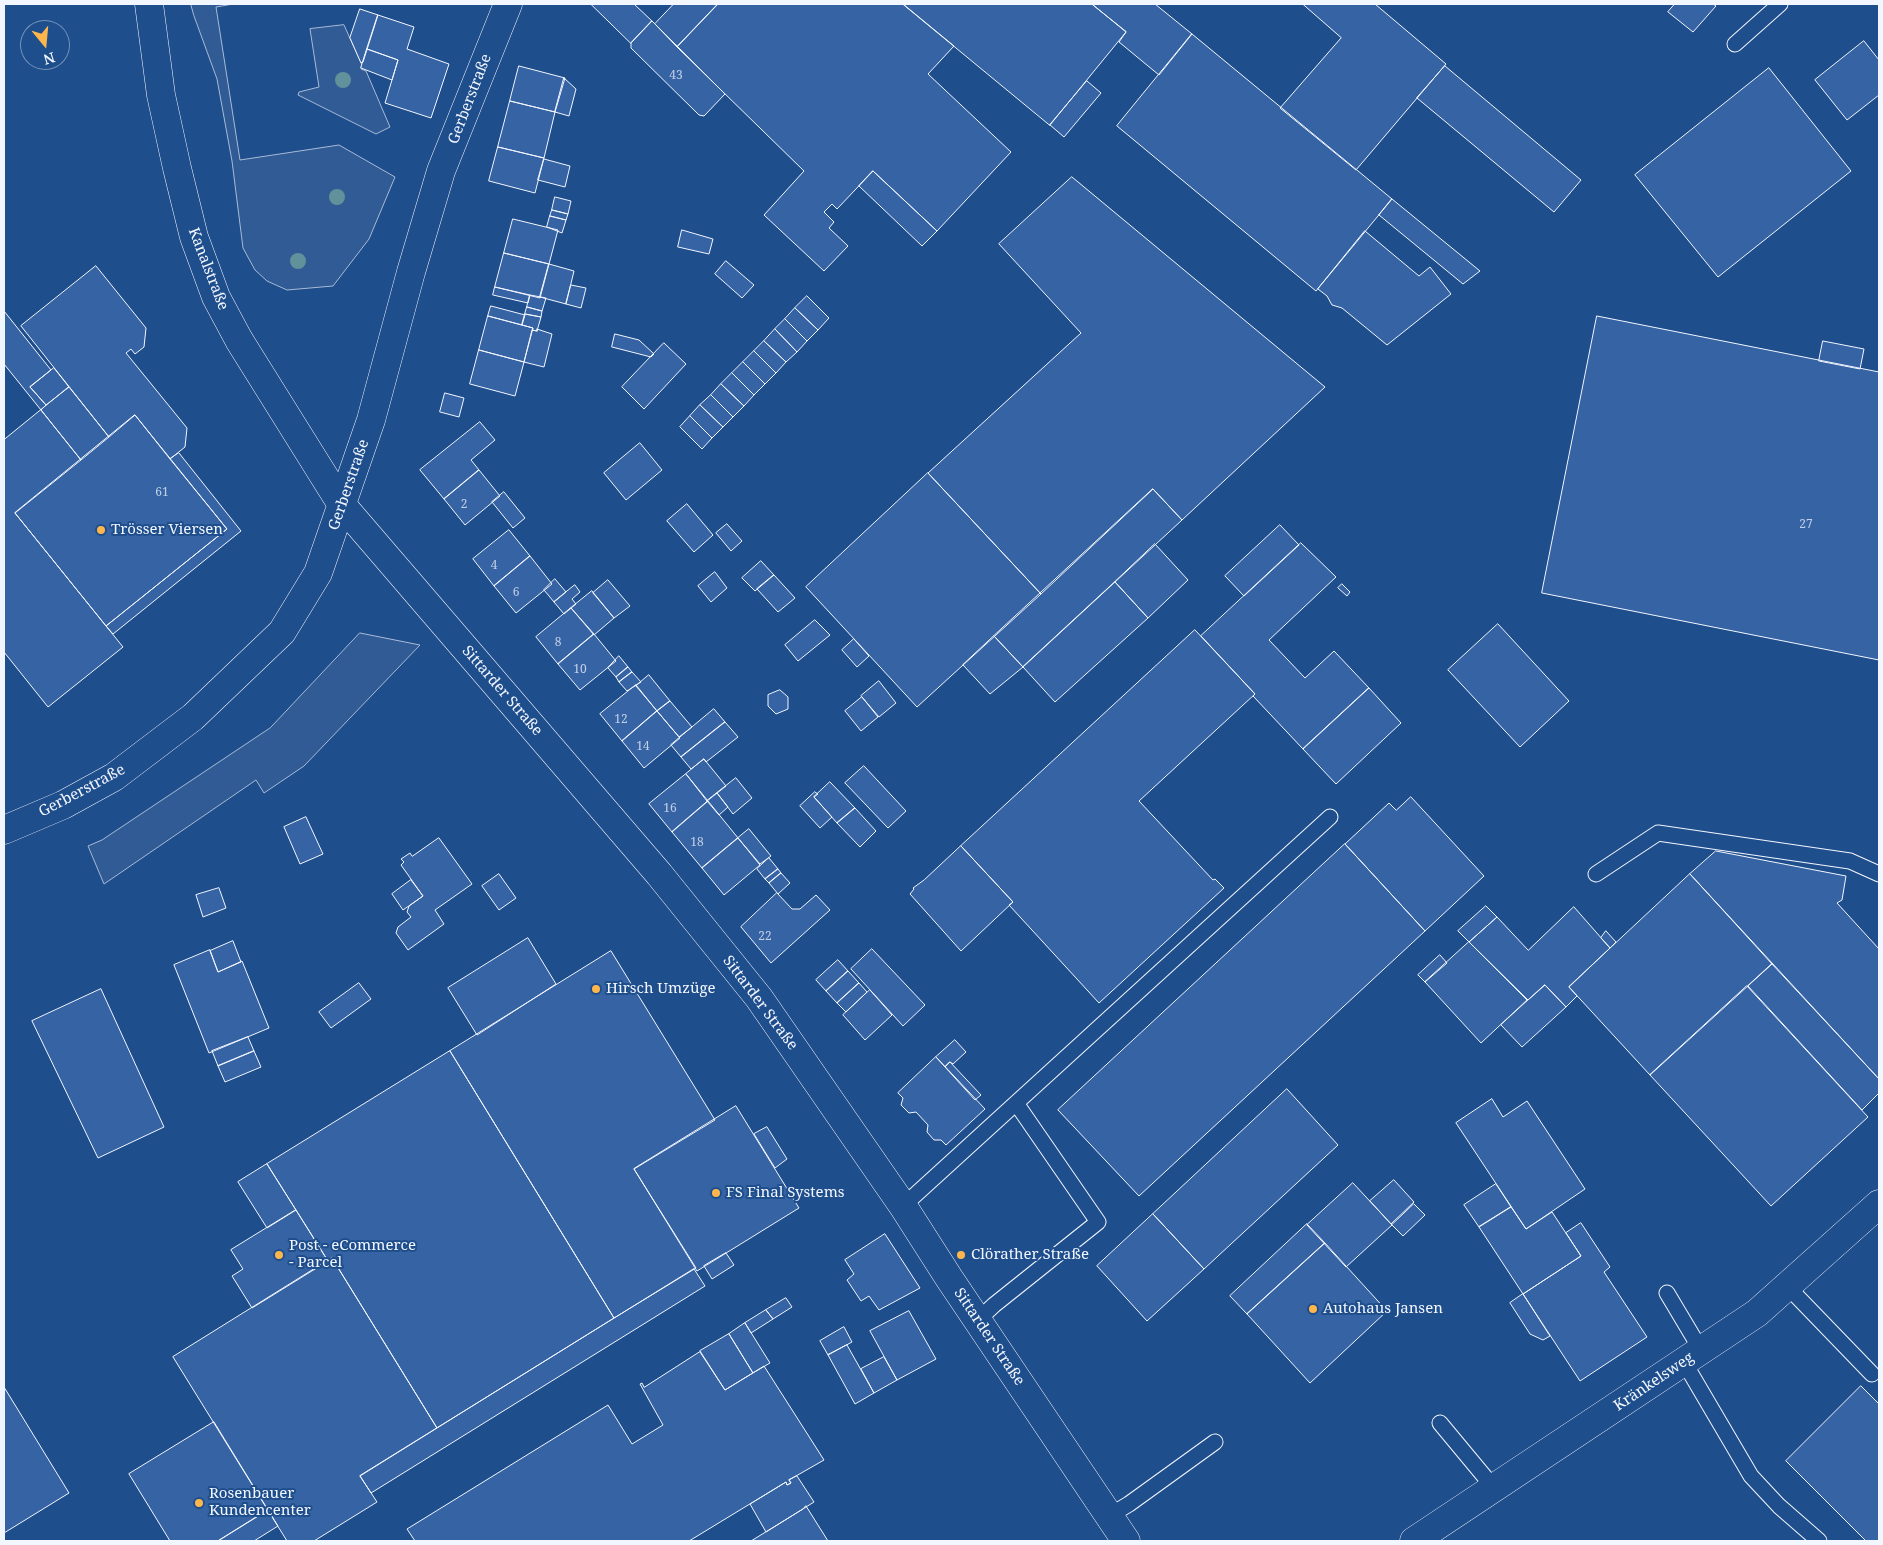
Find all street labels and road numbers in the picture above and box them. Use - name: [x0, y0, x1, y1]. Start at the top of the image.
- street label: Gerberstraße: [445, 51, 495, 147]
- street label: Kanalstraße: [184, 225, 232, 313]
- street label: Gerberstraße: [325, 437, 373, 533]
- street label: Sittarder Straße: [458, 642, 546, 740]
- street label: Gerberstraße: [36, 761, 128, 821]
- street label: Sittarder Straße: [719, 952, 801, 1054]
- street label: Sittarder Straße: [950, 1285, 1028, 1389]
- street label: Kränkelsweg: [1611, 1349, 1697, 1415]

